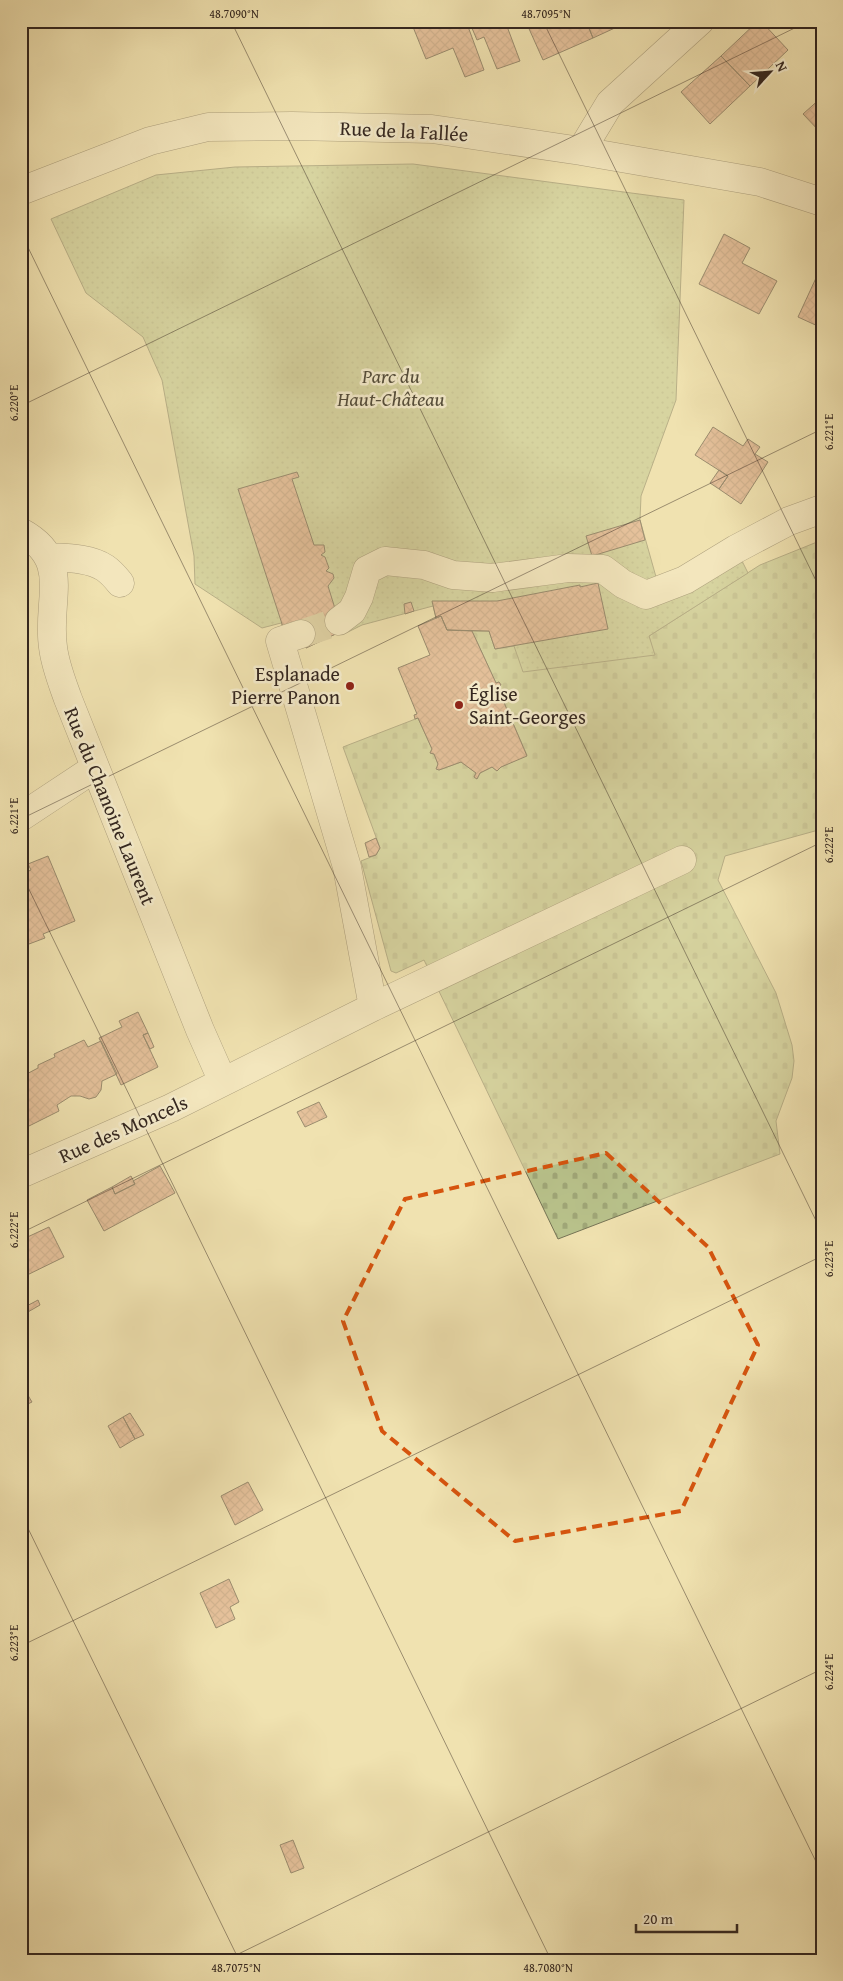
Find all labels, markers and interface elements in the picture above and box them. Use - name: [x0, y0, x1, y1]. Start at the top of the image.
- text: 48.7090°N: [209, 5, 259, 22]
- text: 48.7095°N: [521, 5, 571, 22]
- north arrow: [746, 48, 796, 98]
- text: N: [771, 58, 793, 75]
- street label: Rue de la Fallée: [339, 113, 469, 148]
- park label: Parc du Haut-Château: [336, 361, 445, 413]
- text: 6.220°E: [5, 385, 22, 421]
- text: 6.221°E: [820, 414, 837, 450]
- place label: Esplanade Pierre Panon: [231, 659, 340, 711]
- place label: Église Saint-Georges: [469, 679, 586, 731]
- marker: Esplanade Pierre Panon: [344, 680, 356, 692]
- marker: Église Saint-Georges: [453, 699, 465, 711]
- street label: Rue du Chanoine Laurent: [57, 702, 163, 909]
- text: 6.221°E: [5, 798, 22, 834]
- text: 6.222°E: [820, 827, 837, 863]
- street label: Rue des Moncels: [54, 1087, 192, 1170]
- text: 6.222°E: [5, 1212, 22, 1248]
- text: 6.223°E: [820, 1241, 837, 1277]
- text: 6.223°E: [5, 1625, 22, 1661]
- text: 6.224°E: [820, 1654, 837, 1690]
- scale bar: [636, 1901, 737, 1933]
- text: 20 m: [643, 1908, 674, 1929]
- text: 48.7075°N: [211, 1959, 261, 1976]
- text: 48.7080°N: [523, 1959, 573, 1976]

